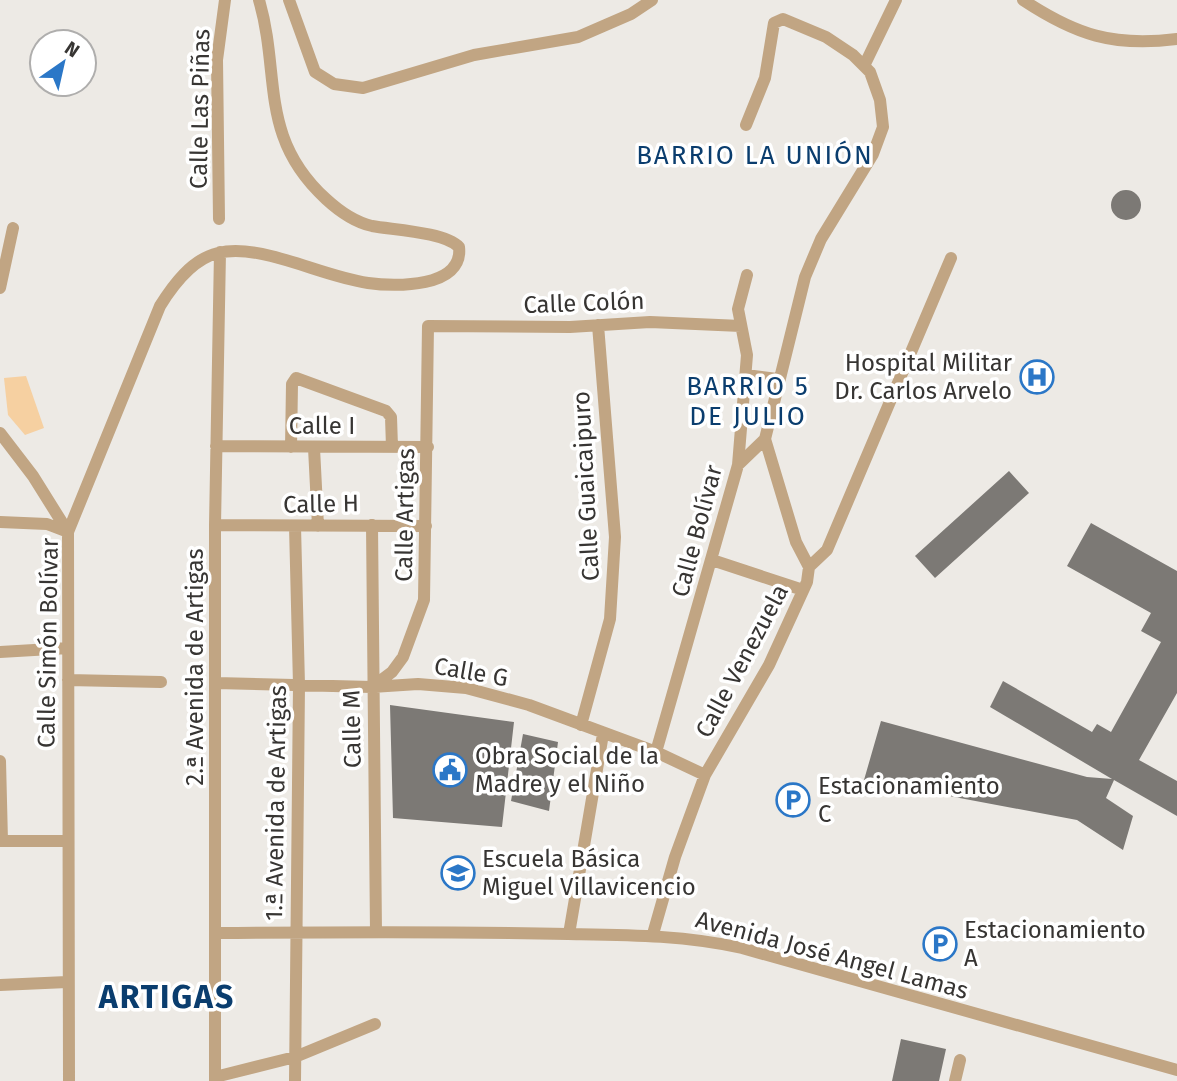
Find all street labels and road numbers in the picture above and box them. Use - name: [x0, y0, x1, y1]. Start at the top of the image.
- street label: Calle Las Piñas: [185, 29, 215, 189]
- street label: Calle Colón: [523, 287, 645, 319]
- street label: Calle Guaicaipuro: [567, 390, 605, 582]
- street label: Calle I: [289, 412, 355, 440]
- street label: Calle Artigas: [390, 448, 420, 582]
- street label: Calle Bolívar: [666, 461, 728, 600]
- street label: Calle H: [283, 489, 359, 519]
- street label: Calle Simón Bolívar: [32, 537, 64, 748]
- street label: 2.ª Avenida de Artigas: [181, 548, 209, 786]
- street label: Calle Venezuela: [690, 580, 794, 742]
- street label: Calle G: [432, 652, 510, 692]
- street label: 1.ª Avenida de Artigas: [260, 685, 292, 921]
- street label: Calle M: [337, 690, 367, 768]
- street label: Avenida José Angel Lamas: [693, 905, 971, 1005]

